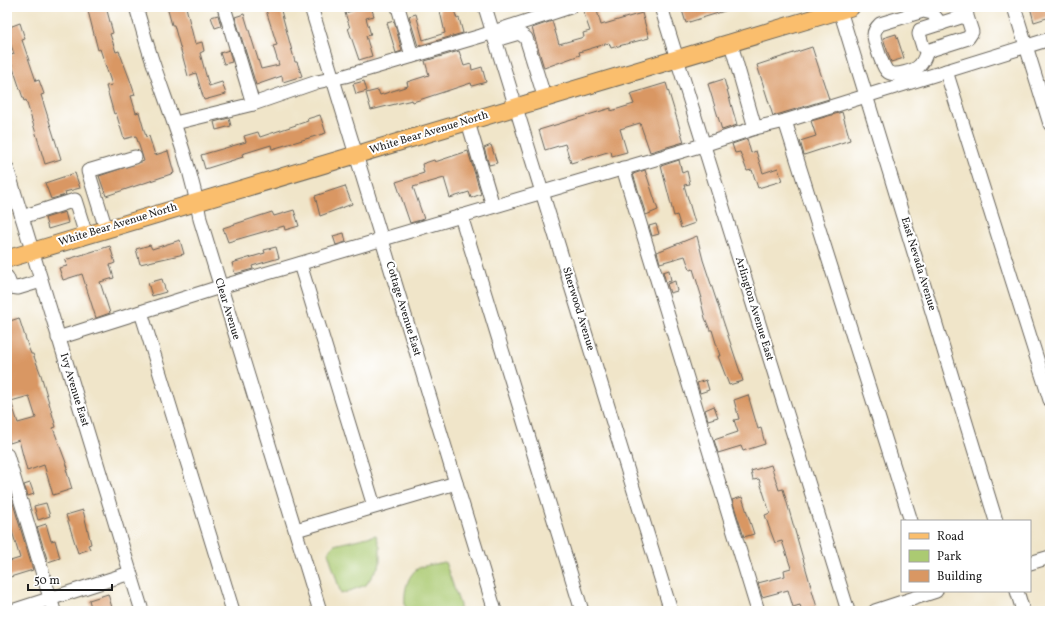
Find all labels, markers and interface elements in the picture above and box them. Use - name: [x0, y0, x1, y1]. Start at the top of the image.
- street label: White Bear Avenue North: [368, 108, 491, 158]
- street label: White Bear Avenue North: [57, 200, 180, 250]
- street label: East Nevada Avenue: [897, 215, 939, 313]
- street label: Arlington Avenue East: [731, 255, 777, 363]
- street label: Cottage Avenue East: [382, 260, 425, 358]
- street label: Sherwood Avenue: [558, 265, 598, 353]
- street label: Clear Avenue: [210, 276, 244, 342]
- street label: Ivy Avenue East: [56, 351, 92, 429]
- legend: [901, 520, 1031, 592]
- text: Road: [937, 529, 964, 545]
- text: Park: [937, 549, 962, 565]
- scale bar: [28, 566, 112, 592]
- text: Building: [937, 569, 982, 585]
- text: 50 m: [34, 573, 60, 589]

